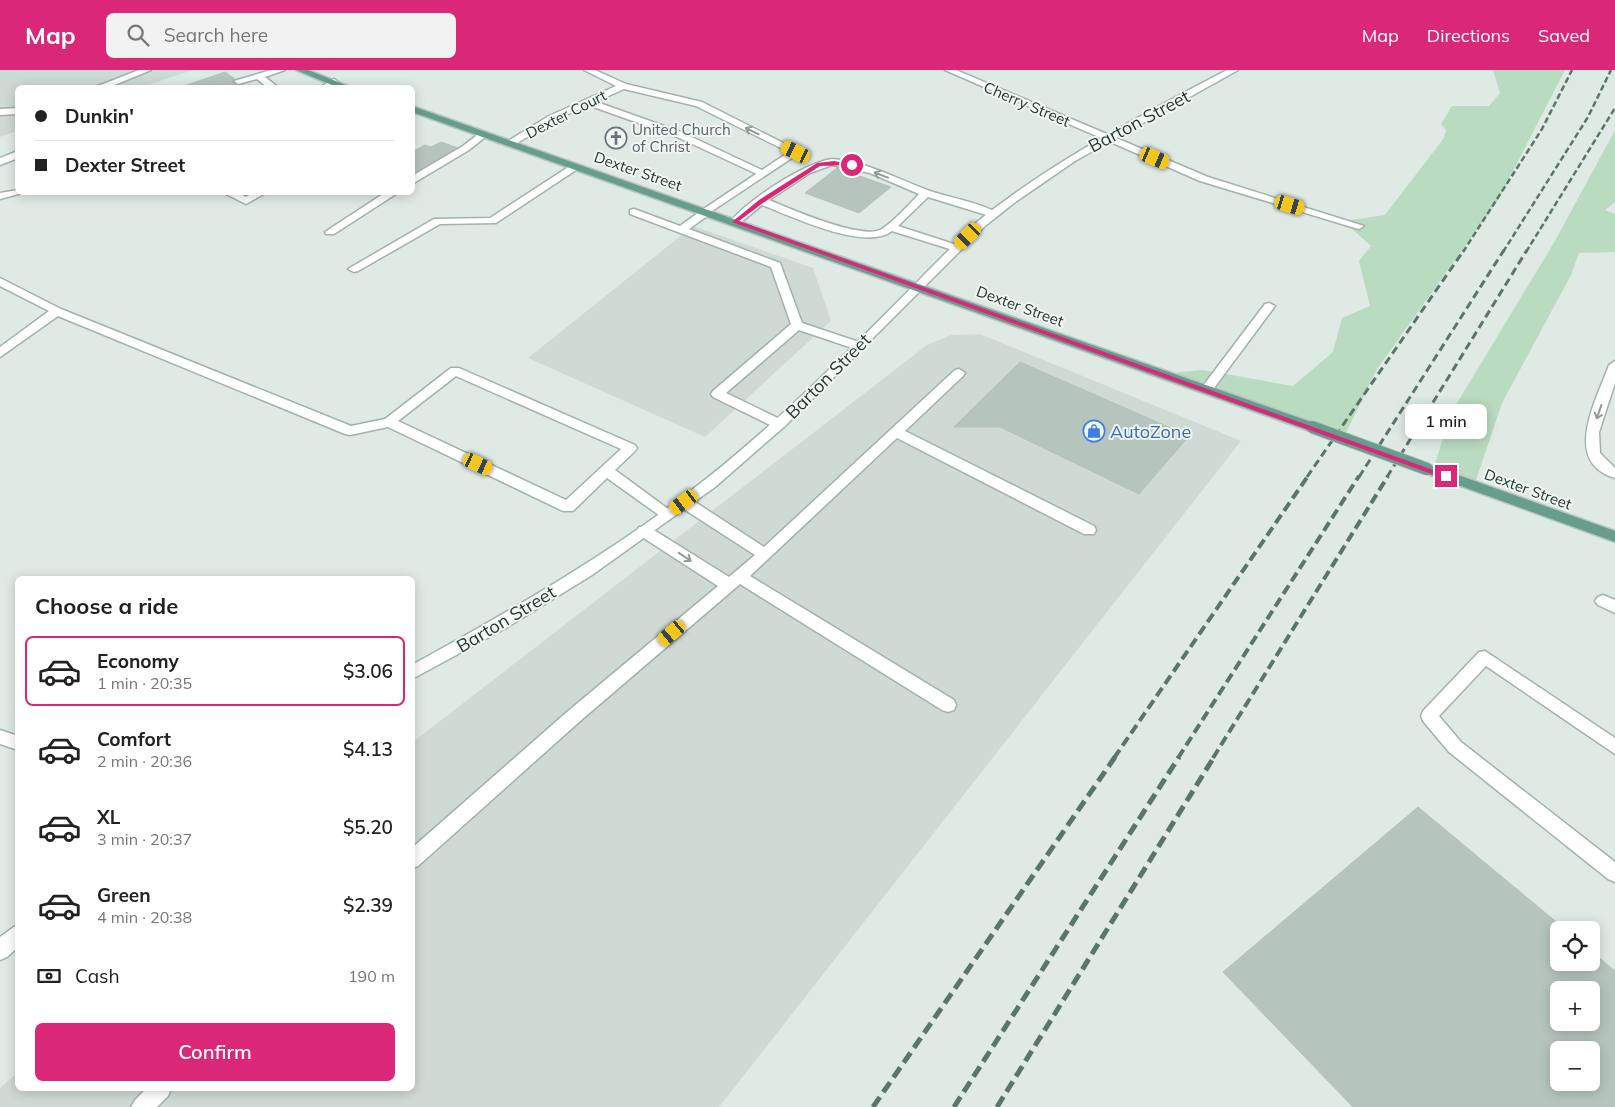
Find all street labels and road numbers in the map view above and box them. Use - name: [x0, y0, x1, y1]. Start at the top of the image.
- street label: Cherry Street: [981, 77, 1073, 131]
- street label: Barton Street: [1084, 85, 1194, 157]
- street label: Dexter Court: [522, 86, 610, 142]
- street label: Dexter Street: [592, 147, 684, 195]
- street label: Dexter Street: [974, 281, 1066, 331]
- street label: Barton Street: [780, 328, 876, 424]
- street label: Dexter Street: [1482, 464, 1574, 514]
- street label: Barton Street: [452, 580, 560, 658]

